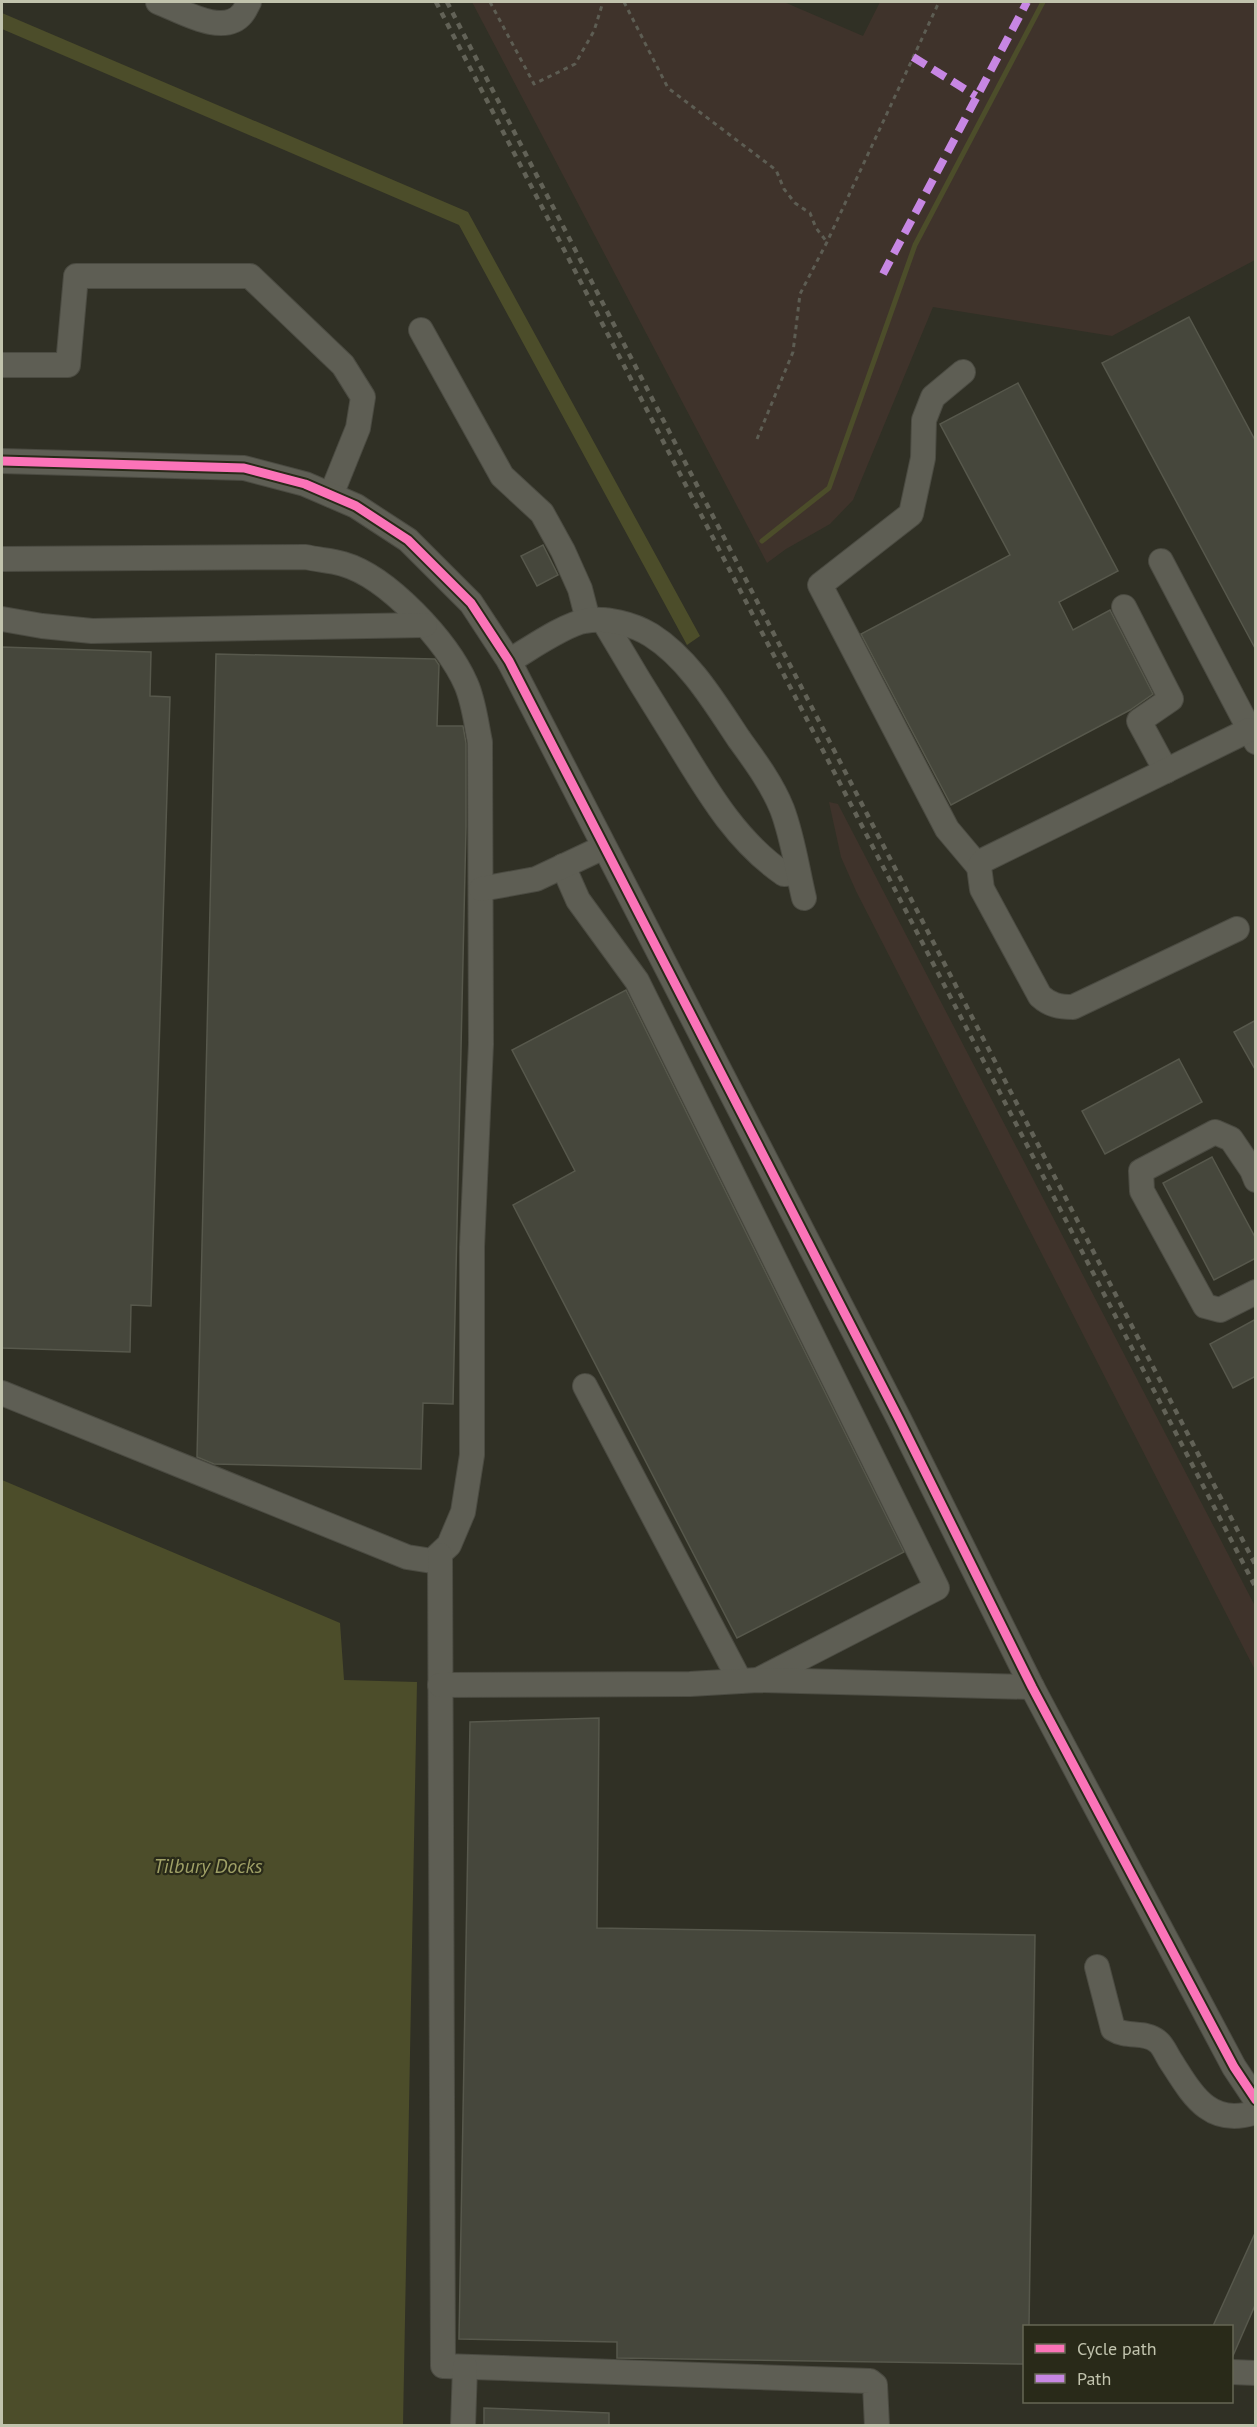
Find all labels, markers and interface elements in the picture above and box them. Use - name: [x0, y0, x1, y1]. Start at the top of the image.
- water label: Tilbury Docks: [154, 1853, 263, 1879]
- legend: [1023, 2325, 1233, 2403]
- text: Cycle path: [1077, 2337, 1157, 2360]
- text: Path: [1077, 2367, 1111, 2390]

